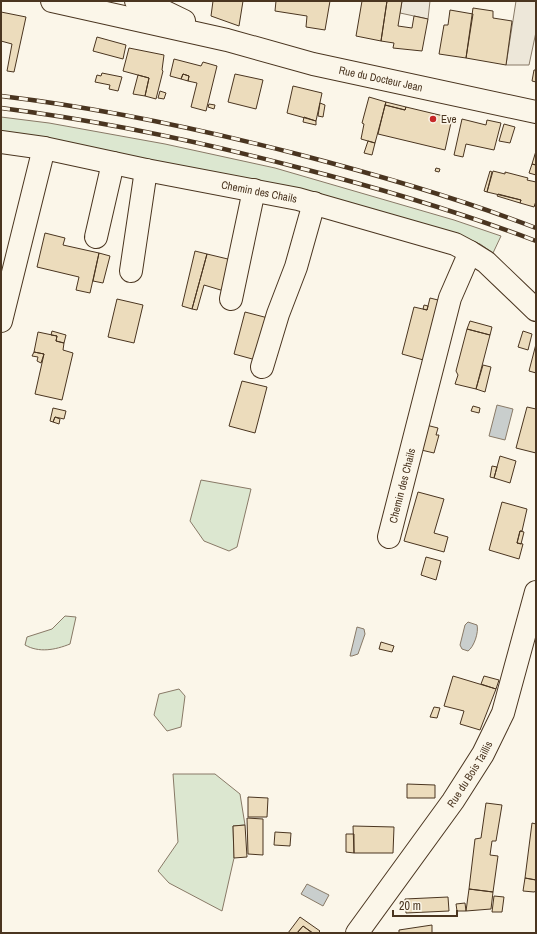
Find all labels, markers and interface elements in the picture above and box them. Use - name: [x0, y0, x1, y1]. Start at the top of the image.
- street label: Rue du Docteur Jean: [338, 63, 424, 94]
- place label: Eve: [441, 112, 457, 126]
- marker: Eve: [428, 114, 438, 124]
- street label: Chemin des Chails: [220, 178, 299, 206]
- street label: Chemin des Chails: [386, 446, 419, 525]
- street label: Rue du Bois Taillis: [444, 738, 496, 810]
- scale bar: [393, 892, 457, 918]
- text: 20 m: [399, 898, 421, 914]

